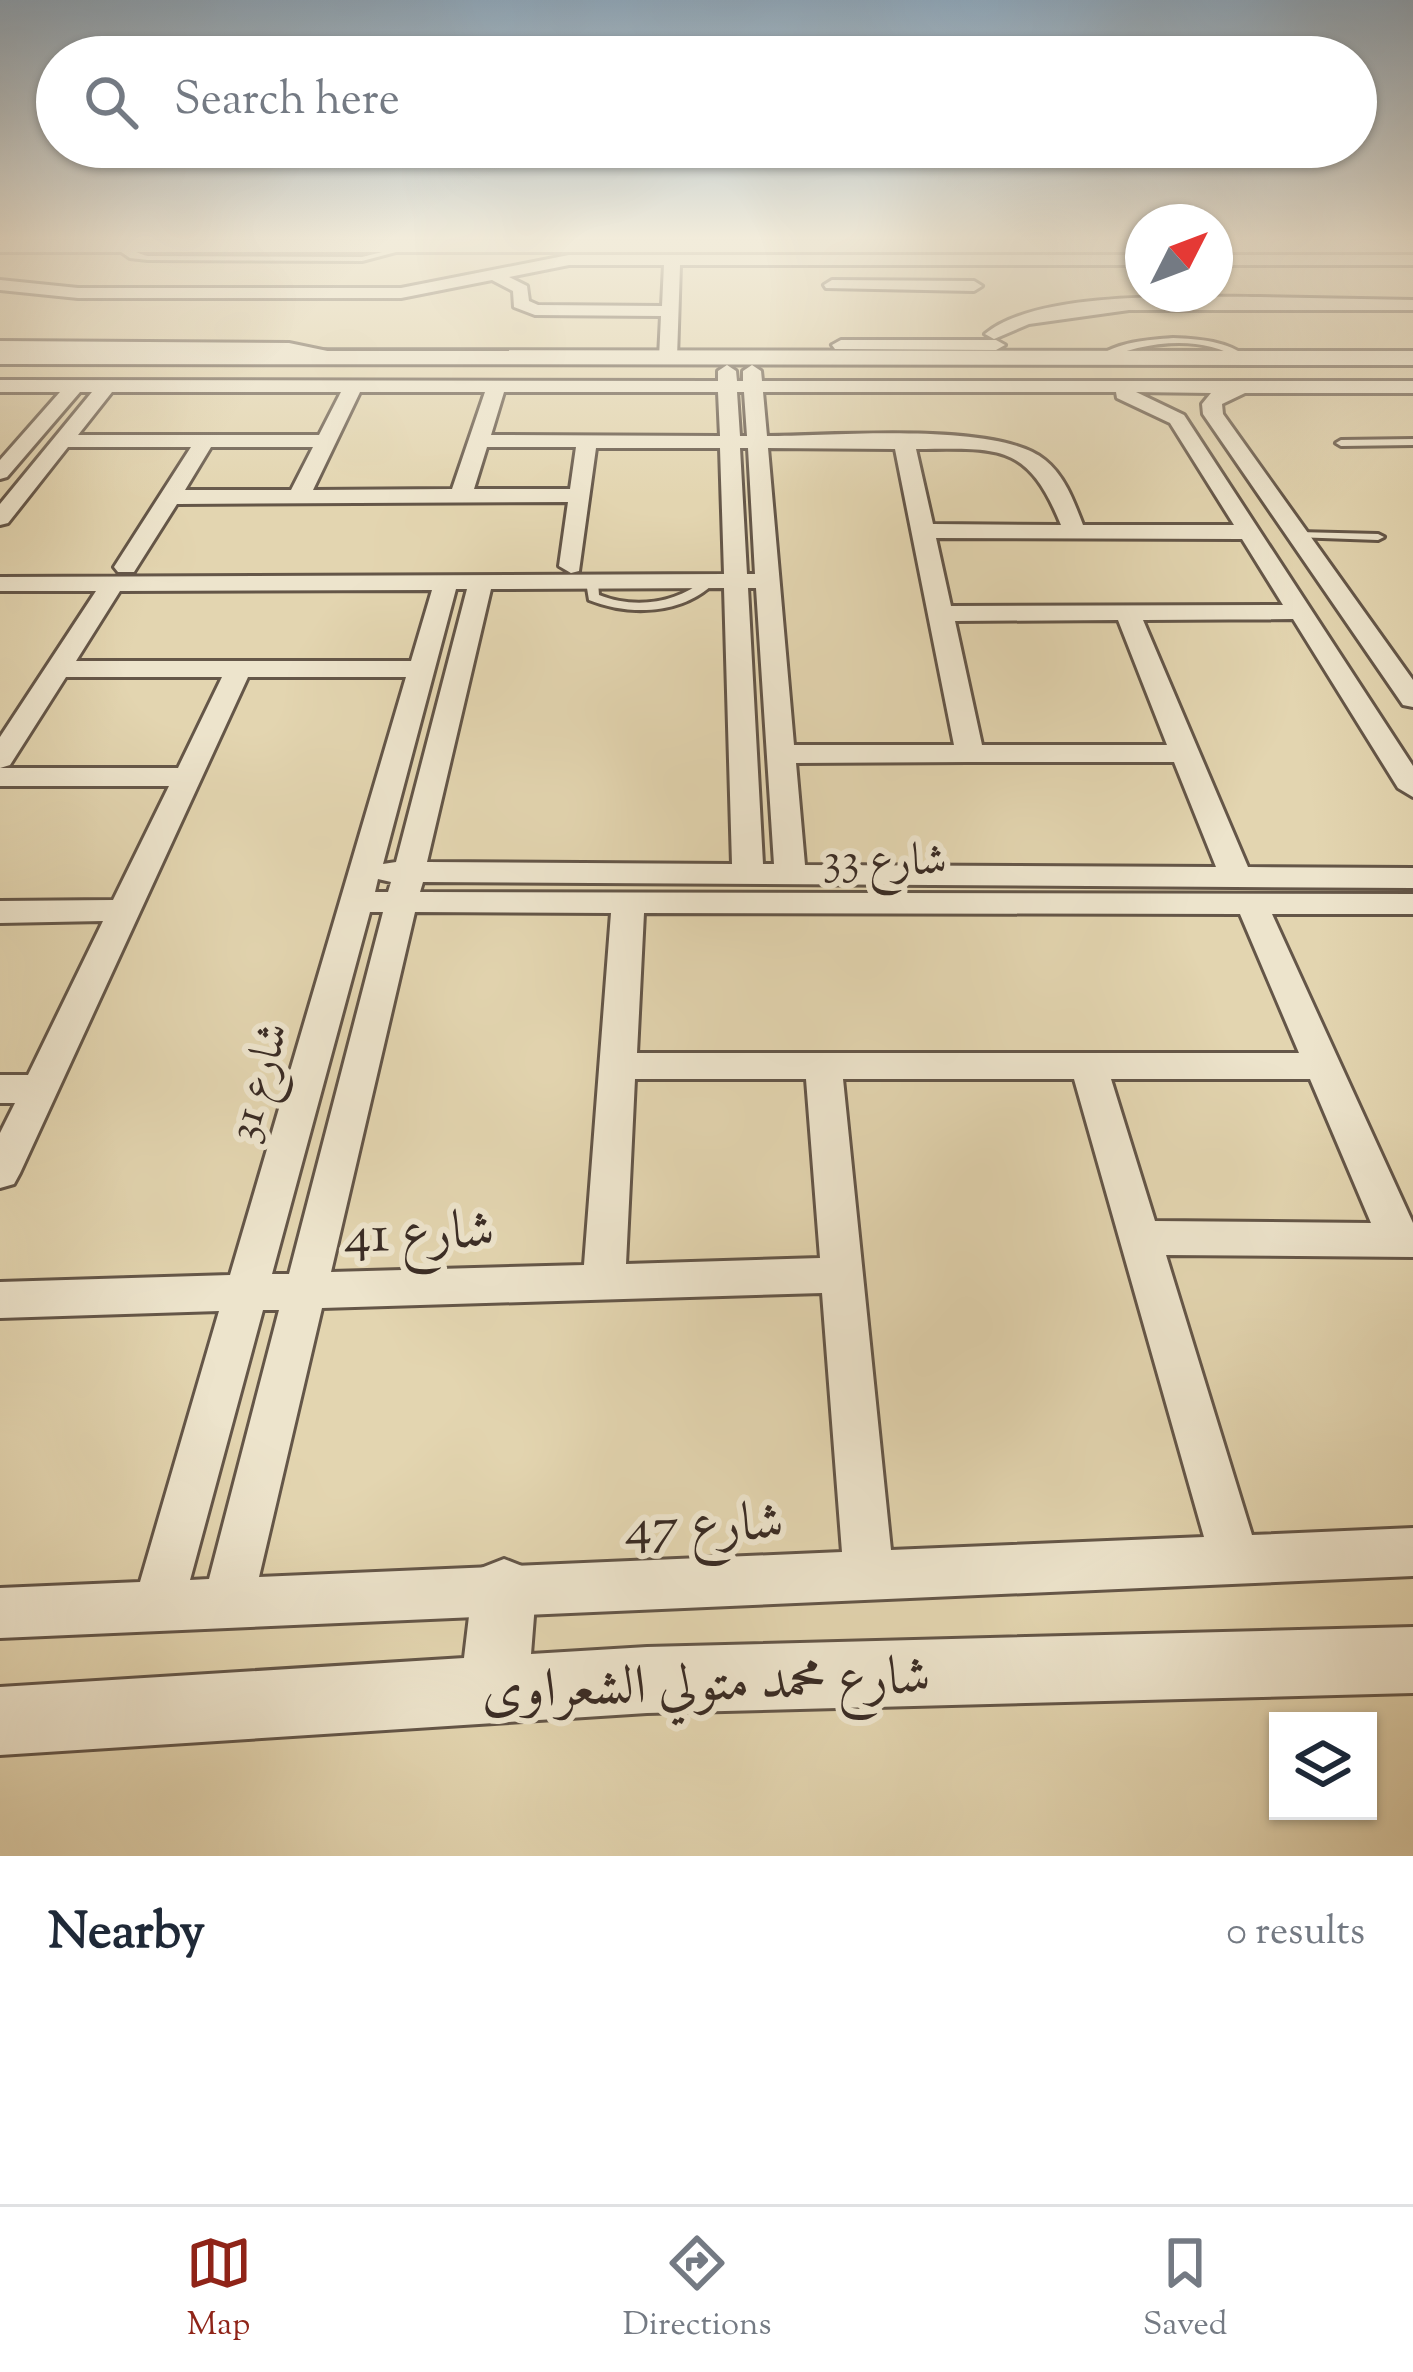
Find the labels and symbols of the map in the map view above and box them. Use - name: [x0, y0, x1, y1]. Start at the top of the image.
- north arrow: [1125, 204, 1233, 312]
- street label: شارع 33: [823, 831, 947, 896]
- street label: شارع 31: [213, 1015, 309, 1150]
- street label: شارع 41: [342, 1194, 496, 1279]
- street label: شارع 47: [623, 1486, 785, 1571]
- street label: شارع محمد متولي الشعراوى: [480, 1640, 932, 1735]

